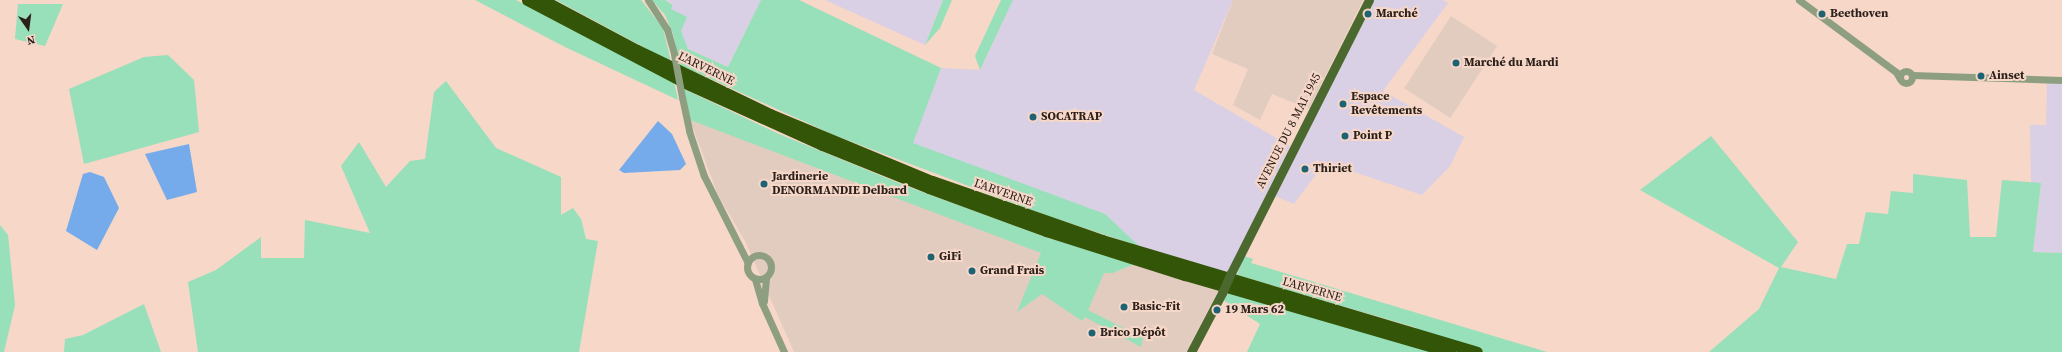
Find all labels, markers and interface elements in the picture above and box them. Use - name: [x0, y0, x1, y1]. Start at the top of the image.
- place label: Marché: [1376, 7, 1418, 21]
- place label: Beethoven: [1830, 7, 1888, 21]
- north arrow: [8, 8, 48, 48]
- marker: Marché: [1363, 9, 1373, 19]
- marker: Beethoven: [1817, 9, 1827, 19]
- text: N: [25, 32, 37, 48]
- street label: L'ARVERNE: [675, 49, 737, 89]
- place label: Marché du Mardi: [1464, 56, 1558, 70]
- marker: Marché du Mardi: [1451, 58, 1461, 68]
- place label: Ainset: [1989, 69, 2024, 83]
- street label: AVENUE DU 8 MAI 1945: [1254, 71, 1324, 191]
- marker: Ainset: [1976, 71, 1986, 81]
- place label: Espace Revêtements: [1351, 90, 1422, 118]
- marker: Espace Revêtements: [1338, 99, 1348, 109]
- place label: SOCATRAP: [1041, 110, 1102, 124]
- marker: SOCATRAP: [1028, 112, 1038, 122]
- place label: Point P: [1353, 129, 1392, 143]
- marker: Point P: [1340, 131, 1350, 141]
- place label: Thiriet: [1313, 162, 1352, 176]
- marker: Thiriet: [1300, 164, 1310, 174]
- place label: Jardinerie DENORMANDIE Delbard: [772, 170, 907, 198]
- street label: L'ARVERNE: [972, 176, 1034, 210]
- marker: Jardinerie DENORMANDIE Delbard: [759, 179, 769, 189]
- place label: GiFi: [939, 250, 961, 264]
- marker: GiFi: [926, 252, 936, 262]
- place label: Grand Frais: [980, 264, 1044, 278]
- marker: Grand Frais: [967, 266, 977, 276]
- street label: L'ARVERNE: [1281, 275, 1343, 305]
- place label: Basic-Fit: [1132, 300, 1180, 314]
- marker: Basic-Fit: [1119, 302, 1129, 312]
- place label: 19 Mars 62: [1225, 303, 1284, 317]
- marker: 19 Mars 62: [1212, 305, 1222, 315]
- place label: Brico Dépôt: [1100, 326, 1166, 340]
- marker: Brico Dépôt: [1087, 328, 1097, 338]

